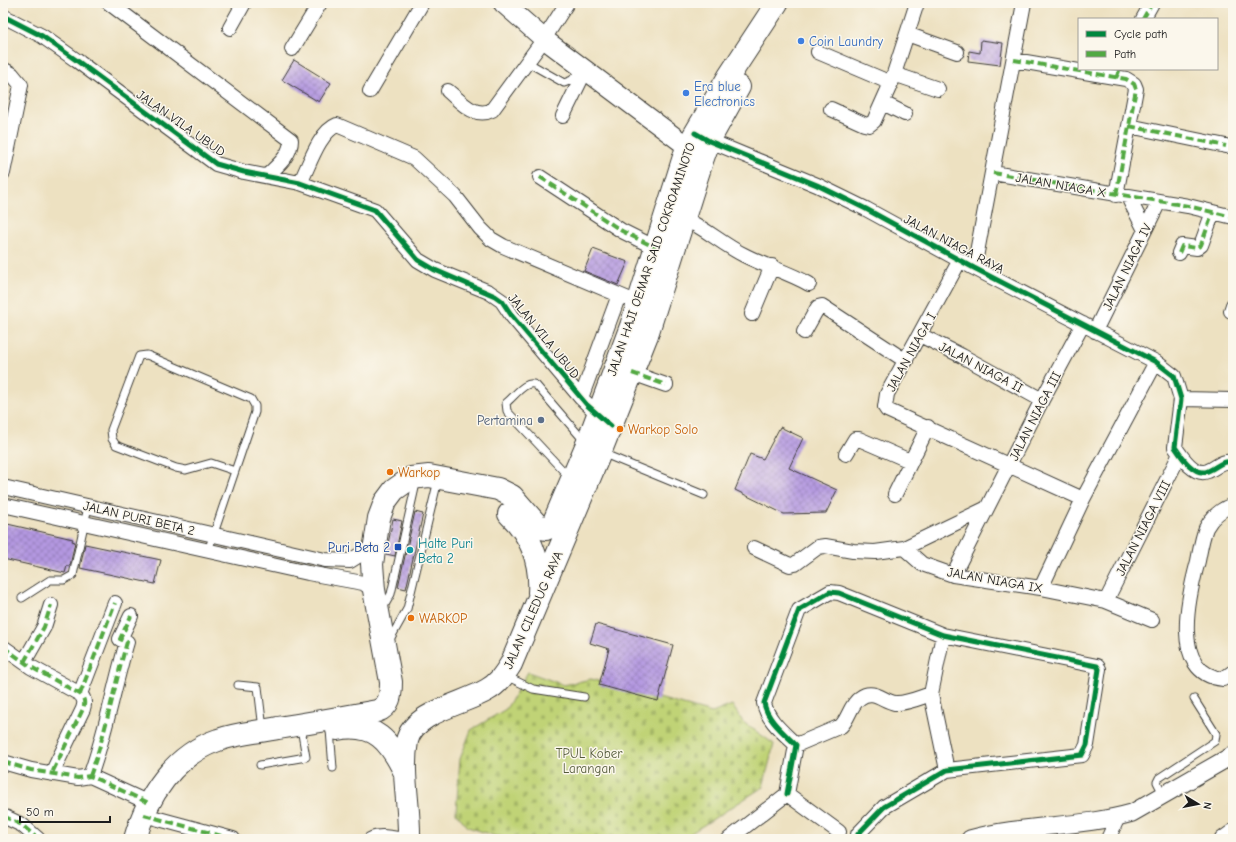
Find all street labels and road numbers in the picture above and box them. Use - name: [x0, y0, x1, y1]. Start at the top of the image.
- street label: JALAN VILA UBUD: [134, 87, 228, 159]
- street label: JALAN HAJI OEMAR SAID COKROAMINOTO: [604, 140, 698, 378]
- street label: JALAN NIAGA X: [1015, 170, 1108, 200]
- street label: JALAN NIAGA RAYA: [901, 211, 1007, 277]
- street label: JALAN NIAGA IV: [1099, 221, 1155, 313]
- street label: JALAN VILA UBUD: [505, 290, 583, 382]
- street label: JALAN NIAGA I: [883, 310, 939, 394]
- street label: JALAN NIAGA II: [936, 339, 1026, 395]
- street label: JALAN NIAGA III: [1006, 369, 1064, 463]
- street label: JALAN NIAGA VIII: [1112, 478, 1174, 578]
- street label: JALAN PURI BETA 2: [82, 498, 196, 538]
- street label: JALAN CILEDUG RAYA: [500, 548, 566, 671]
- street label: JALAN NIAGA IX: [946, 564, 1044, 596]

